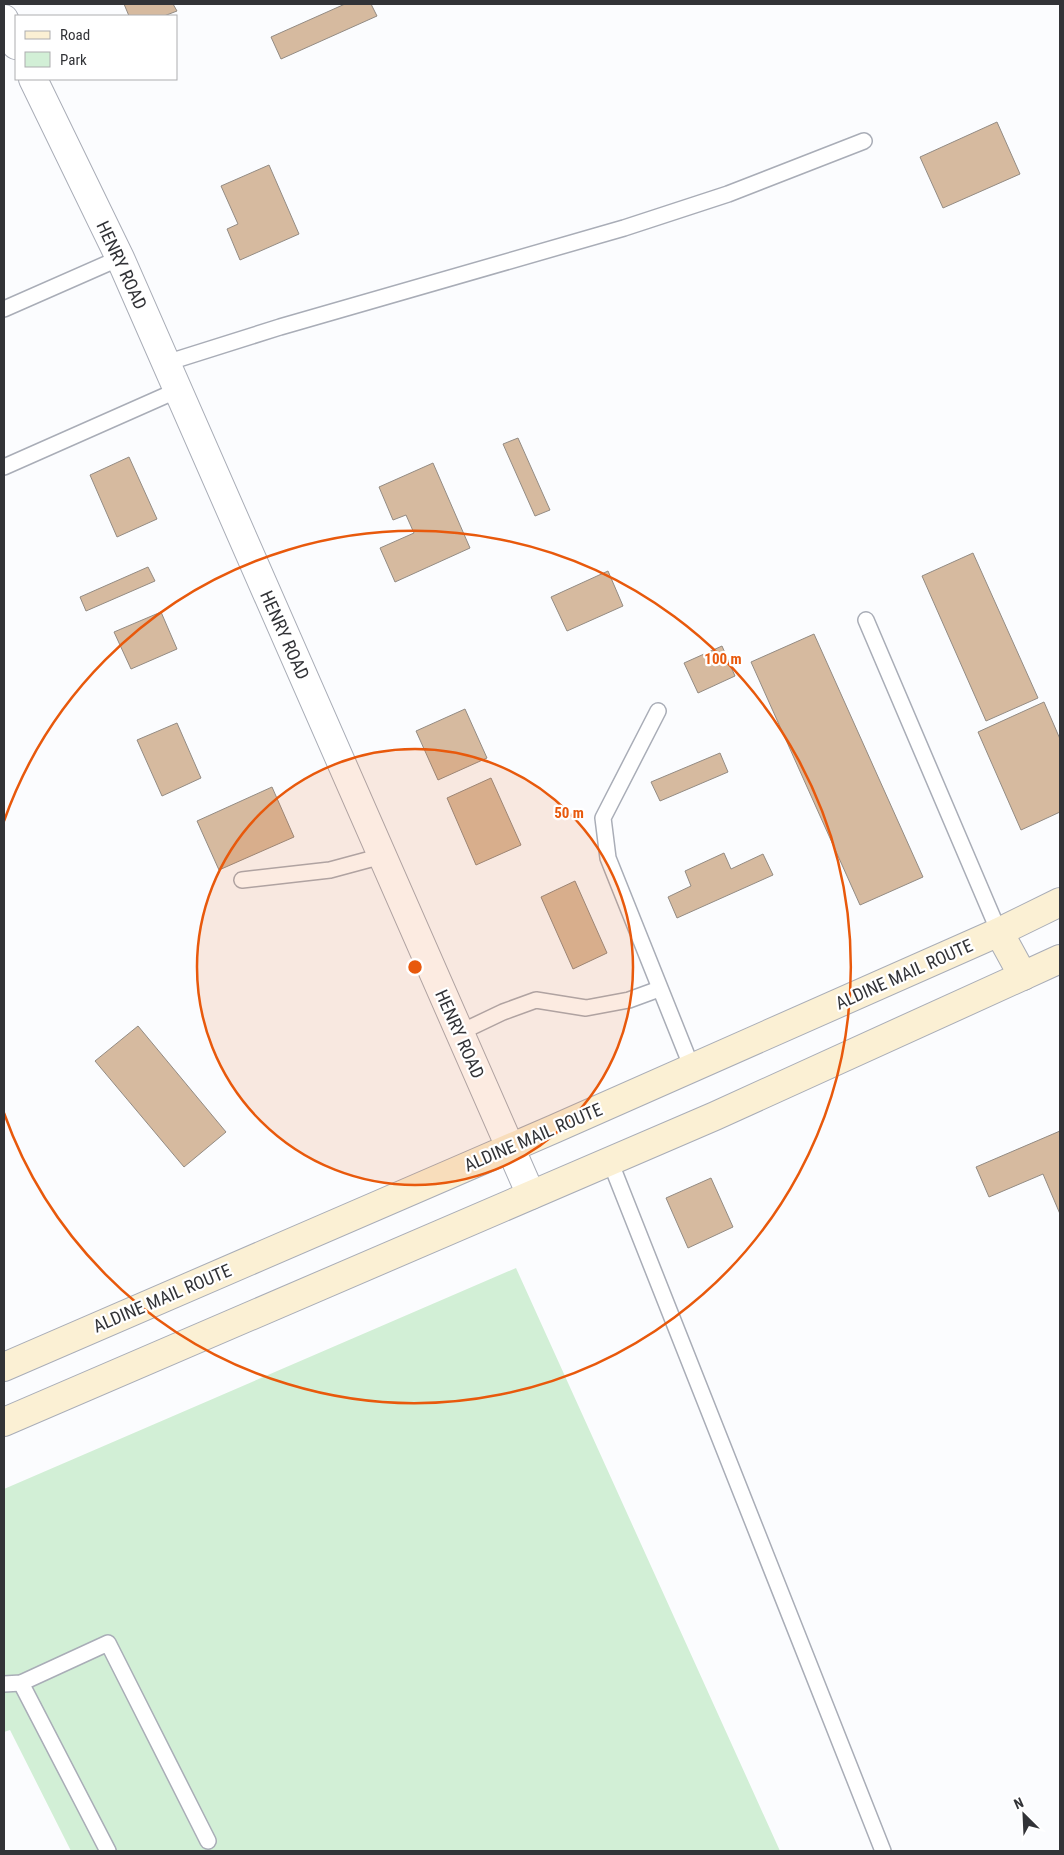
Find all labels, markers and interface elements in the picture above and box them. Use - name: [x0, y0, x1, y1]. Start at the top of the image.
- legend: [15, 15, 178, 80]
- text: Road: [60, 26, 90, 44]
- text: Park: [60, 51, 87, 69]
- street label: HENRY ROAD: [92, 218, 152, 312]
- street label: HENRY ROAD: [256, 587, 314, 683]
- text: 100 m: [704, 650, 742, 668]
- text: 50 m: [554, 804, 584, 822]
- street label: ALDINE MAIL ROUTE: [832, 934, 976, 1014]
- centre of rings: [406, 958, 424, 976]
- street label: HENRY ROAD: [431, 986, 489, 1082]
- street label: ALDINE MAIL ROUTE: [461, 1098, 605, 1176]
- street label: ALDINE MAIL ROUTE: [90, 1259, 234, 1337]
- north arrow: [999, 1790, 1049, 1840]
- text: N: [1012, 1794, 1026, 1812]

